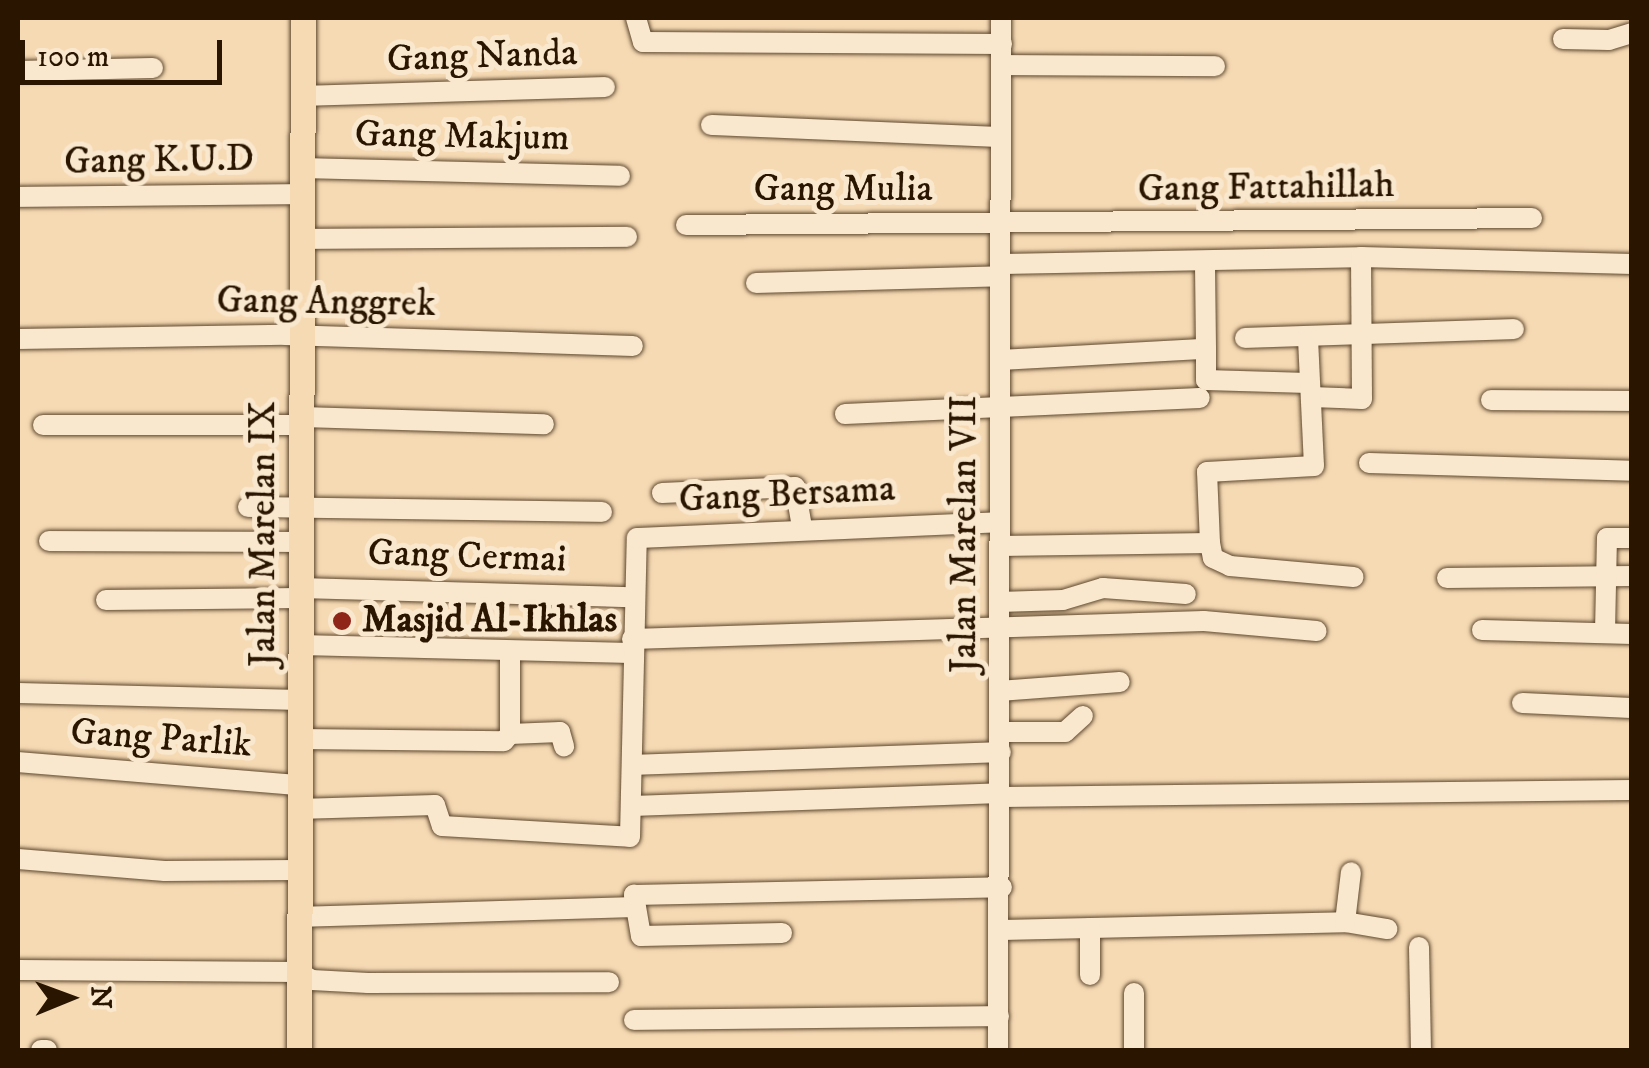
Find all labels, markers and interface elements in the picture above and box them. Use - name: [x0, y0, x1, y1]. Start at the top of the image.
- scale bar: [25, 20, 228, 82]
- street label: Gang Nanda: [386, 31, 578, 83]
- text: 100 m: [37, 39, 109, 76]
- street label: Gang Makjum: [354, 112, 570, 162]
- street label: Gang K.U.D: [64, 137, 254, 185]
- street label: Gang Fattahillah: [1137, 163, 1395, 213]
- street label: Gang Mulia: [753, 167, 933, 213]
- street label: Gang Anggrek: [216, 278, 436, 328]
- street label: Jalan Marelan VII: [942, 395, 988, 673]
- street label: Jalan Marelan IX: [241, 401, 287, 667]
- street label: Gang Bersama: [678, 467, 896, 523]
- street label: Gang Cermai: [367, 531, 567, 583]
- place label: Masjid Al-Ikhlas: [362, 598, 617, 644]
- marker: Masjid Al-Ikhlas: [331, 610, 353, 632]
- street label: Gang Parlik: [69, 710, 253, 768]
- north arrow: [20, 948, 120, 1048]
- text: N: [83, 986, 118, 1009]

